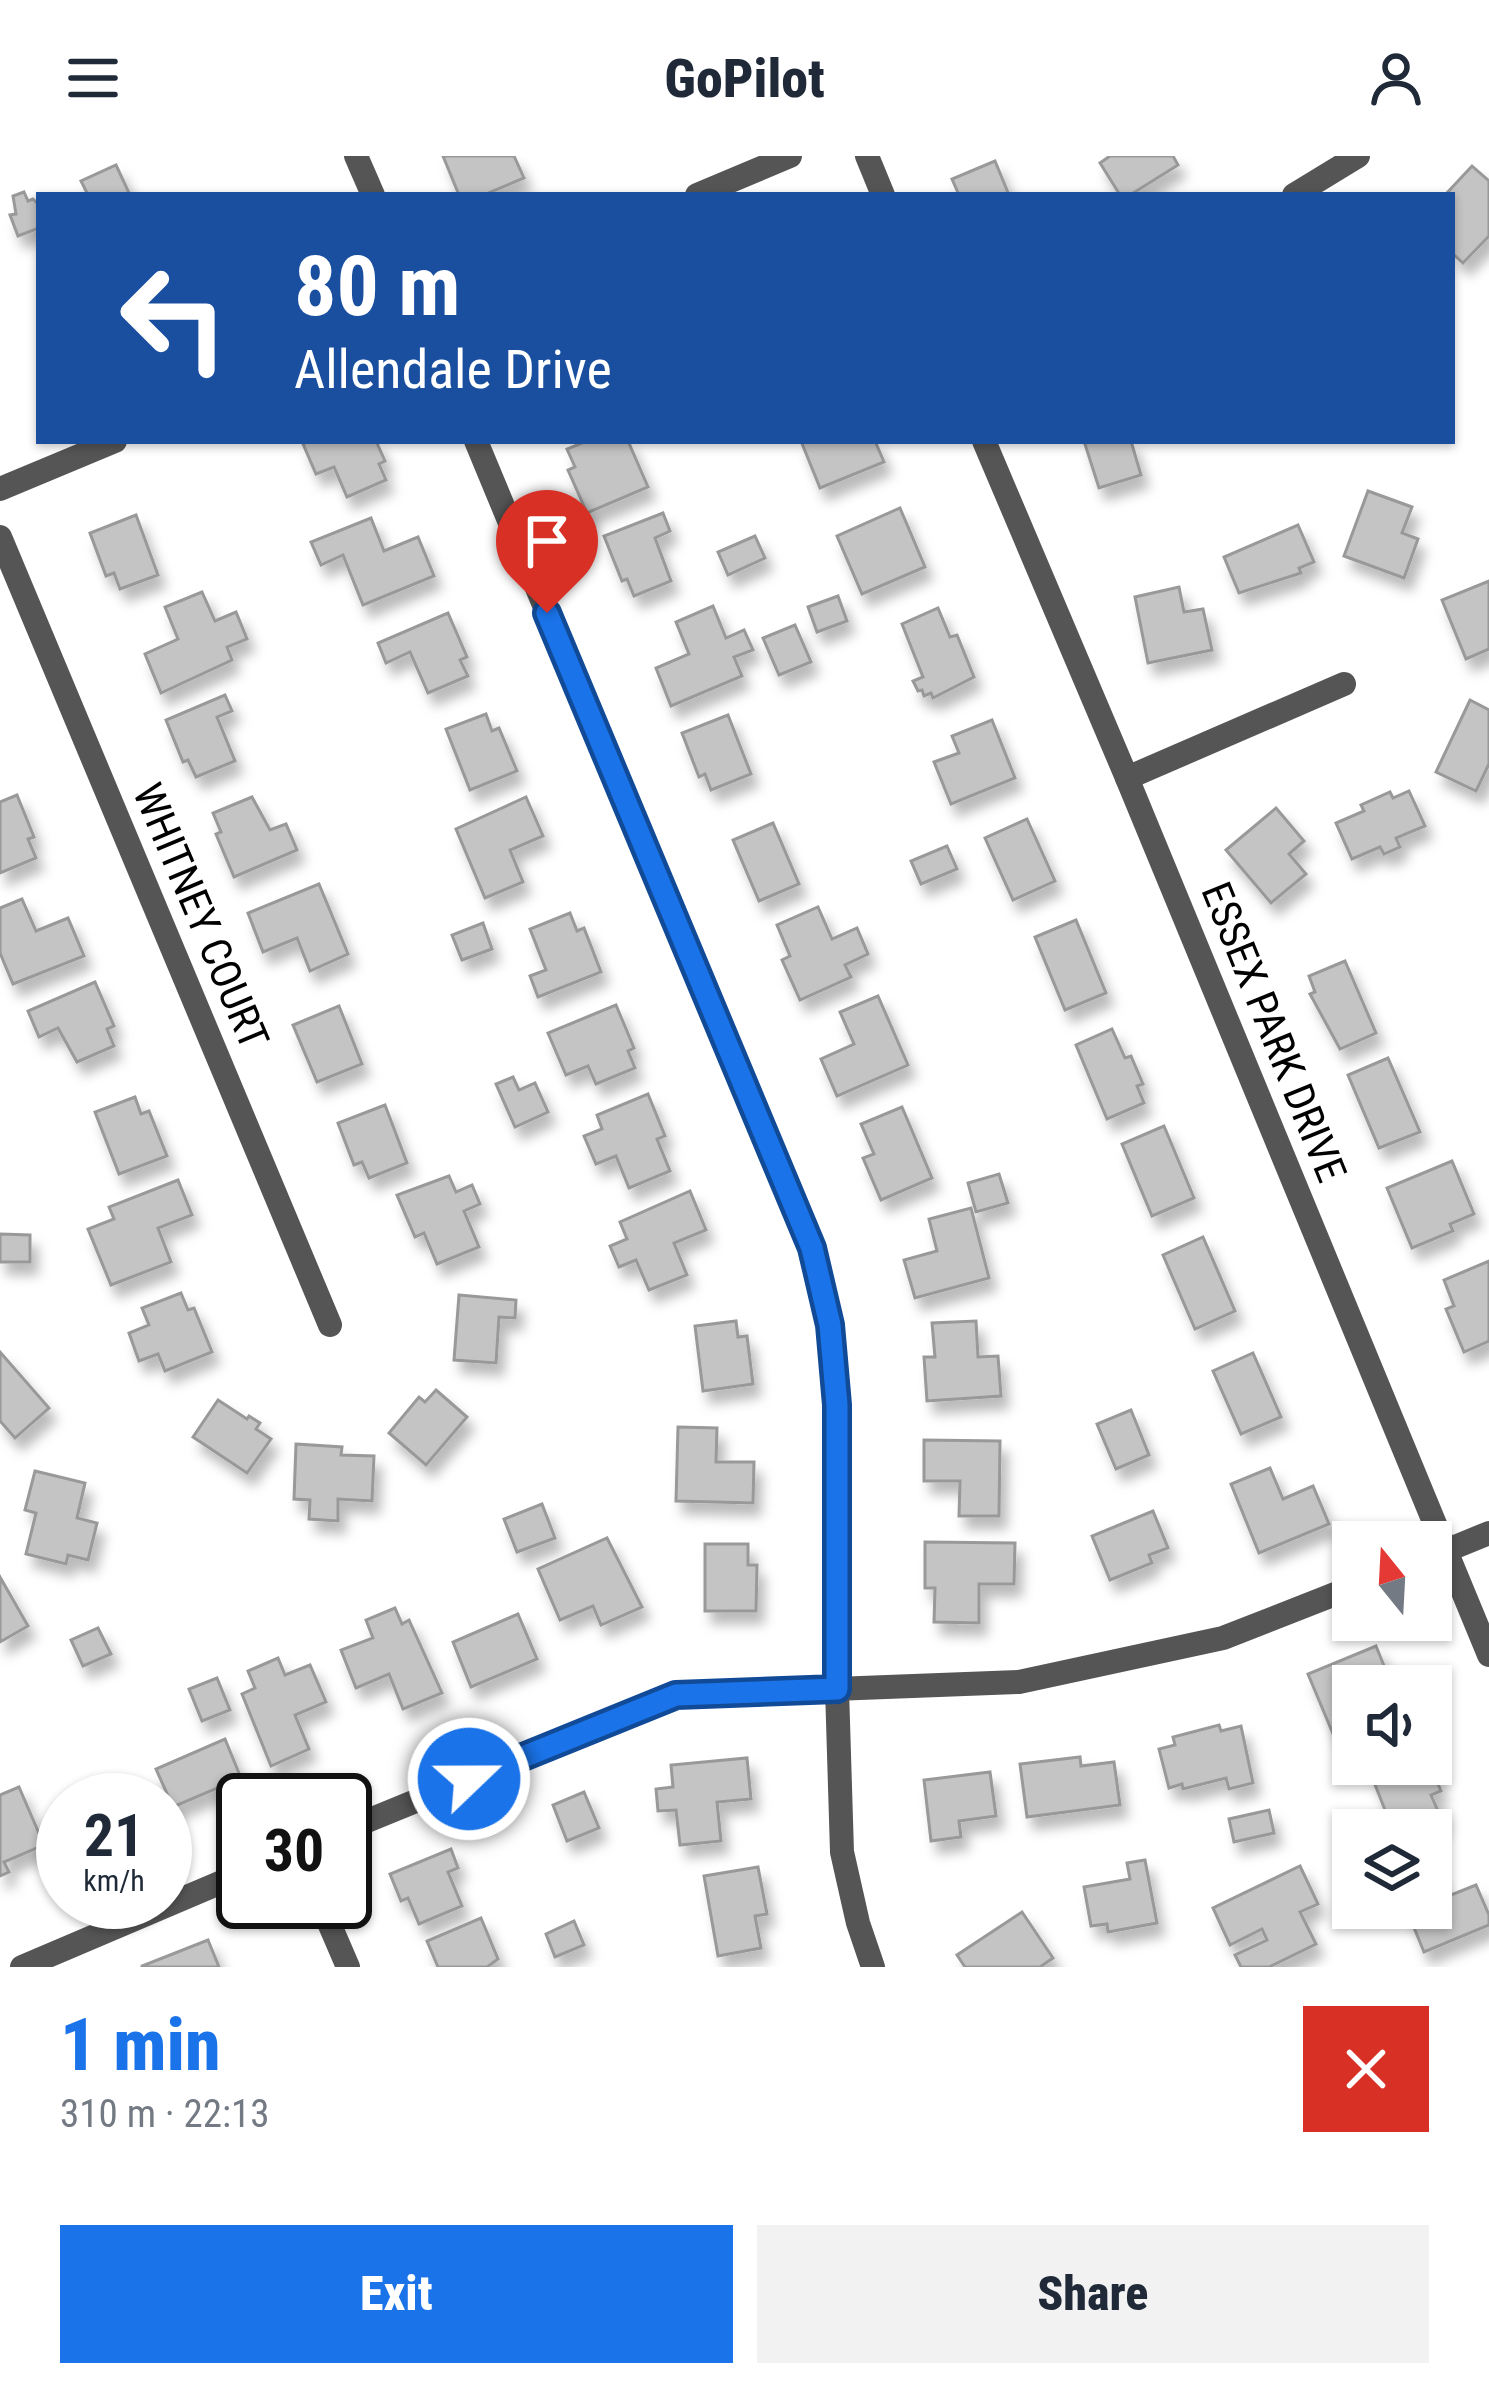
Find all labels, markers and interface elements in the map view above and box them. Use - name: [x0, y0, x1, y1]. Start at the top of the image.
- icon: menu: [60, 45, 126, 111]
- icon: person: [1363, 45, 1429, 111]
- text: GoPilot: [664, 47, 825, 110]
- text: 80 m: [294, 237, 461, 336]
- icon: left: [96, 240, 252, 396]
- text: Allendale Drive: [294, 338, 612, 401]
- pin: [496, 490, 598, 613]
- icon: arrive: [514, 508, 580, 574]
- street label: WHITNEY COURT: [123, 776, 279, 1056]
- street label: ESSEX PARK DRIVE: [1192, 875, 1356, 1189]
- north arrow: [1332, 1521, 1452, 1641]
- map controls: [1332, 1521, 1452, 1929]
- button: sound: [1332, 1665, 1452, 1785]
- position arrow: [406, 1716, 532, 1842]
- speed limit sign: 30: [216, 1773, 372, 1929]
- text: 21: [84, 1800, 144, 1871]
- button: layers: [1332, 1809, 1452, 1929]
- text: km/h: [83, 1863, 145, 1898]
- text: 1 min: [60, 2003, 221, 2088]
- button: close: [1303, 2006, 1429, 2132]
- text: 310 m · 22:13: [60, 2091, 270, 2137]
- button: Exit: [60, 2225, 733, 2363]
- button: Share: [757, 2225, 1429, 2363]

